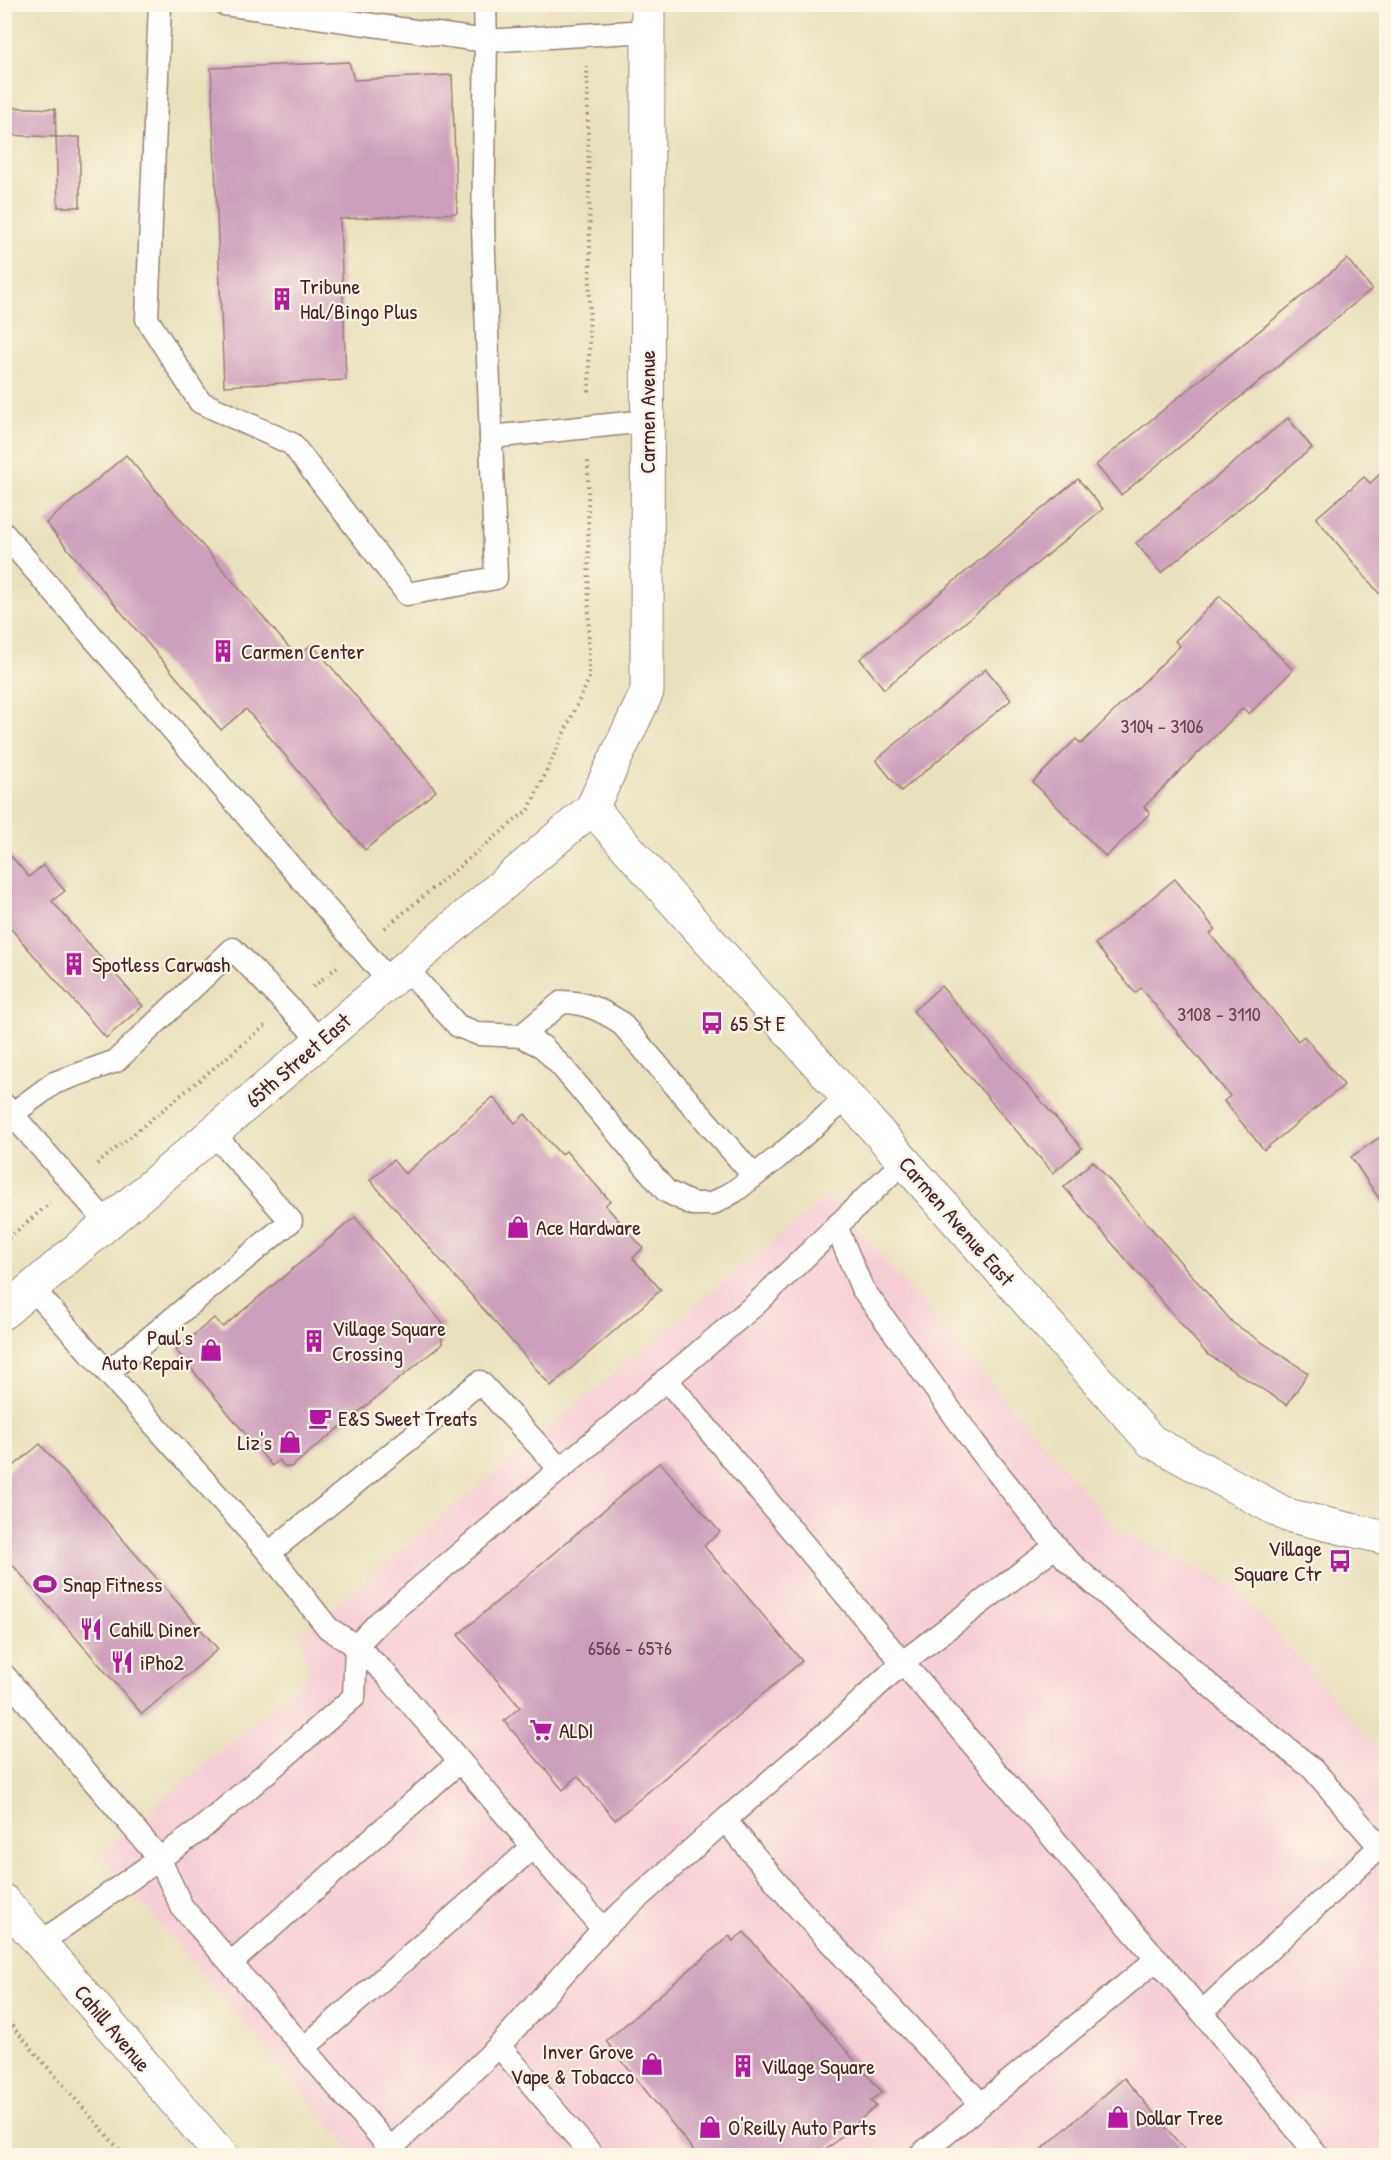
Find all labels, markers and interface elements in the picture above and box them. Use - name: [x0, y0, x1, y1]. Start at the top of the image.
- place label: Tribune Hal/Bingo Plus: [300, 271, 418, 326]
- building icon: Tribune Hal/Bingo Plus: [269, 286, 295, 312]
- street label: Carmen Avenue: [632, 350, 662, 474]
- place label: Carmen Center: [241, 636, 365, 666]
- building icon: Carmen Center: [210, 638, 236, 664]
- house number: 3104 - 3106: [1120, 712, 1204, 739]
- place label: Spotless Carwash: [92, 949, 230, 979]
- building icon: Spotless Carwash: [61, 951, 87, 977]
- house number: 3108 - 3110: [1177, 1000, 1261, 1027]
- street label: 65th Street East: [239, 1006, 357, 1114]
- place label: 65 St E: [730, 1008, 786, 1038]
- bus stop icon: 65 St E: [699, 1010, 725, 1036]
- street label: Carmen Avenue East: [892, 1150, 1022, 1293]
- place label: Ace Hardware: [536, 1212, 641, 1242]
- shop icon: Ace Hardware: [505, 1214, 531, 1240]
- place label: Village Square Crossing: [332, 1313, 446, 1368]
- place label: Paul's Auto Repair: [102, 1322, 194, 1377]
- building icon: Village Square Crossing: [301, 1328, 327, 1354]
- shop icon: Paul's Auto Repair: [198, 1337, 224, 1363]
- place label: E&S Sweet Treats: [338, 1403, 477, 1433]
- cafe icon: E&S Sweet Treats: [307, 1405, 333, 1431]
- place label: Liz's: [237, 1427, 272, 1457]
- shop icon: Liz's: [277, 1429, 303, 1455]
- place label: Village Square Ctr: [1234, 1533, 1323, 1588]
- bus stop icon: Village Square Ctr: [1327, 1548, 1353, 1574]
- place label: Snap Fitness: [63, 1569, 163, 1599]
- sports icon: Snap Fitness: [32, 1571, 58, 1597]
- place label: Cahill Diner: [109, 1614, 201, 1644]
- restaurant icon: Cahill Diner: [78, 1616, 104, 1642]
- house number: 6566 - 6576: [588, 1634, 672, 1661]
- place label: iPho2: [140, 1647, 185, 1677]
- restaurant icon: iPho2: [109, 1649, 135, 1675]
- place label: ALDI: [559, 1715, 594, 1745]
- supermarket icon: ALDI: [528, 1717, 554, 1743]
- street label: Cahill Avenue: [68, 1978, 158, 2078]
- place label: Inver Grove Vape & Tobacco: [510, 2036, 634, 2091]
- shop icon: Inver Grove Vape & Tobacco: [639, 2051, 665, 2077]
- place label: Village Square: [761, 2051, 875, 2081]
- building icon: Village Square: [730, 2053, 756, 2079]
- place label: Dollar Tree: [1136, 2102, 1223, 2132]
- shop icon: Dollar Tree: [1105, 2104, 1131, 2130]
- place label: O'Reilly Auto Parts: [728, 2112, 876, 2142]
- shop icon: O'Reilly Auto Parts: [697, 2114, 723, 2140]

